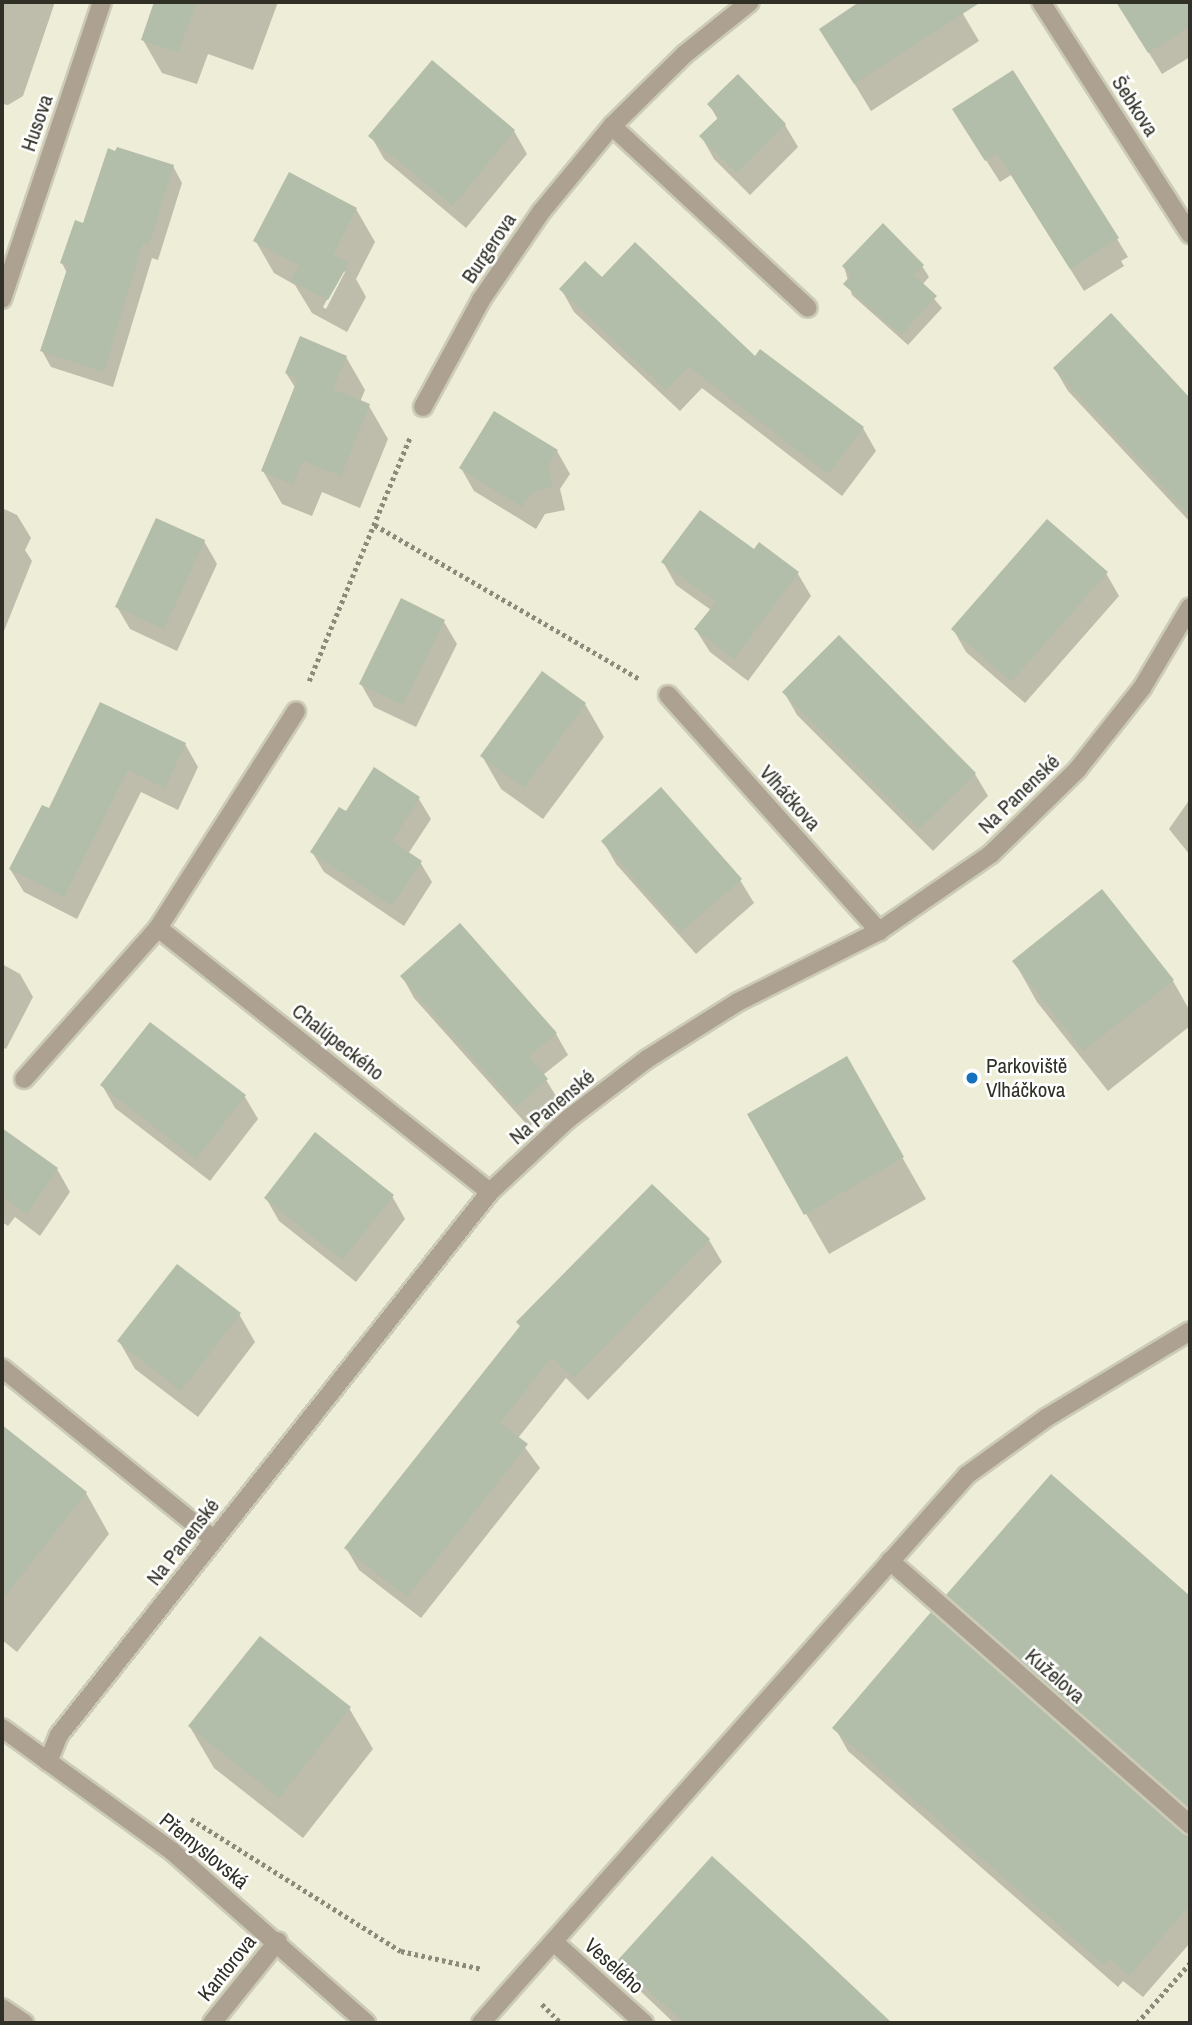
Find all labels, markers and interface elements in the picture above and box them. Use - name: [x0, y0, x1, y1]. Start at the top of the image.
- street label: Šebkova: [1106, 71, 1164, 141]
- street label: Husova: [16, 91, 58, 155]
- street label: Burgerova: [456, 208, 522, 288]
- street label: Na Panenské: [973, 749, 1065, 839]
- street label: Vlháčkova: [754, 760, 826, 836]
- street label: Chalúpeckého: [287, 998, 389, 1086]
- place label: Parkoviště Vlháčkova: [986, 1053, 1067, 1103]
- street label: Na Panenské: [504, 1064, 600, 1150]
- marker: Parkoviště Vlháčkova: [964, 1070, 980, 1086]
- street label: Na Panenské: [141, 1494, 225, 1590]
- street label: Kuželova: [1020, 1643, 1090, 1709]
- street label: Přemyslovská: [154, 1807, 254, 1895]
- street label: Kantorova: [193, 1930, 261, 2006]
- street label: Veselého: [579, 1933, 649, 1999]

